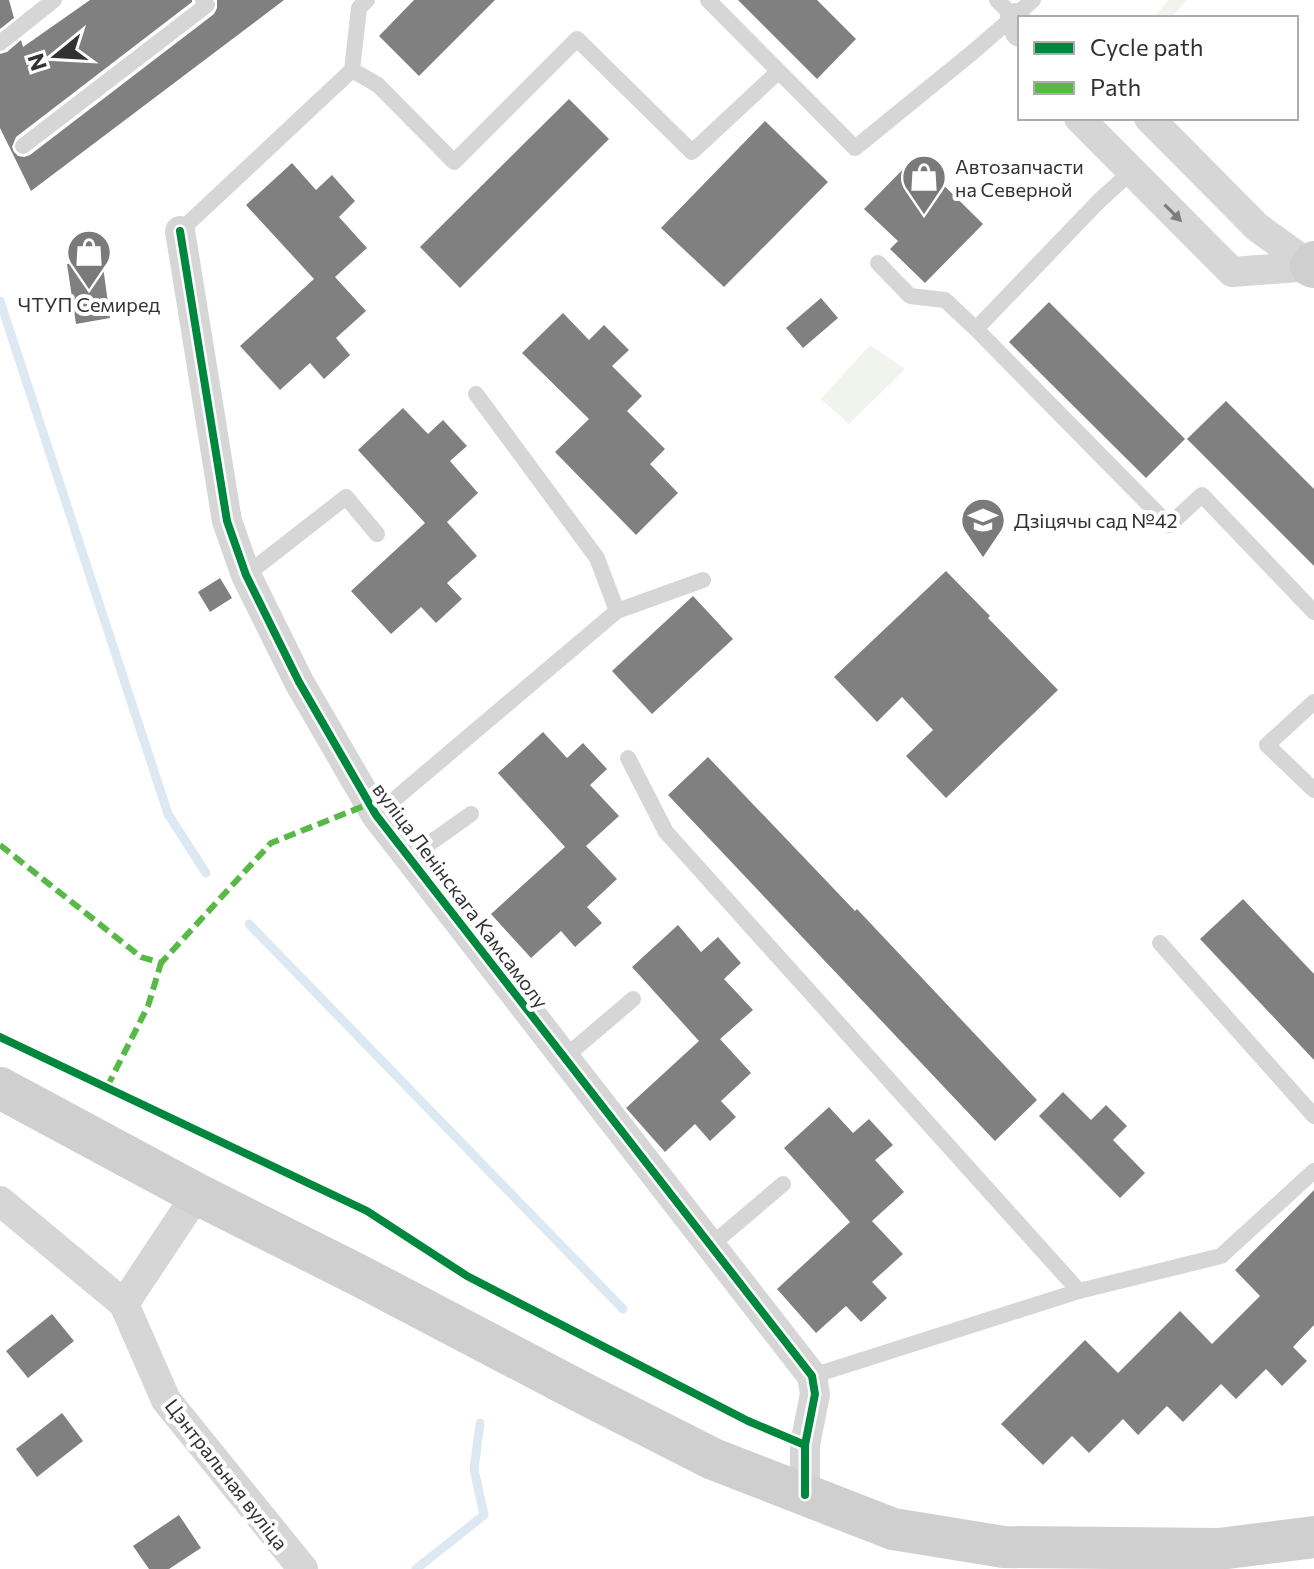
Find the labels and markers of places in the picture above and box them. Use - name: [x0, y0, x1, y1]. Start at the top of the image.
- shop icon: Автозапчасти на Северной: [900, 153, 948, 216]
- place label: Автозапчасти на Северной: [955, 154, 1084, 201]
- shop icon: ЧТУП Семиред: [65, 228, 113, 291]
- place label: ЧТУП Семиред: [18, 292, 161, 316]
- school or university icon: Дзіцячы сад №42: [959, 496, 1007, 559]
- place label: Дзіцячы сад №42: [1014, 508, 1178, 532]

